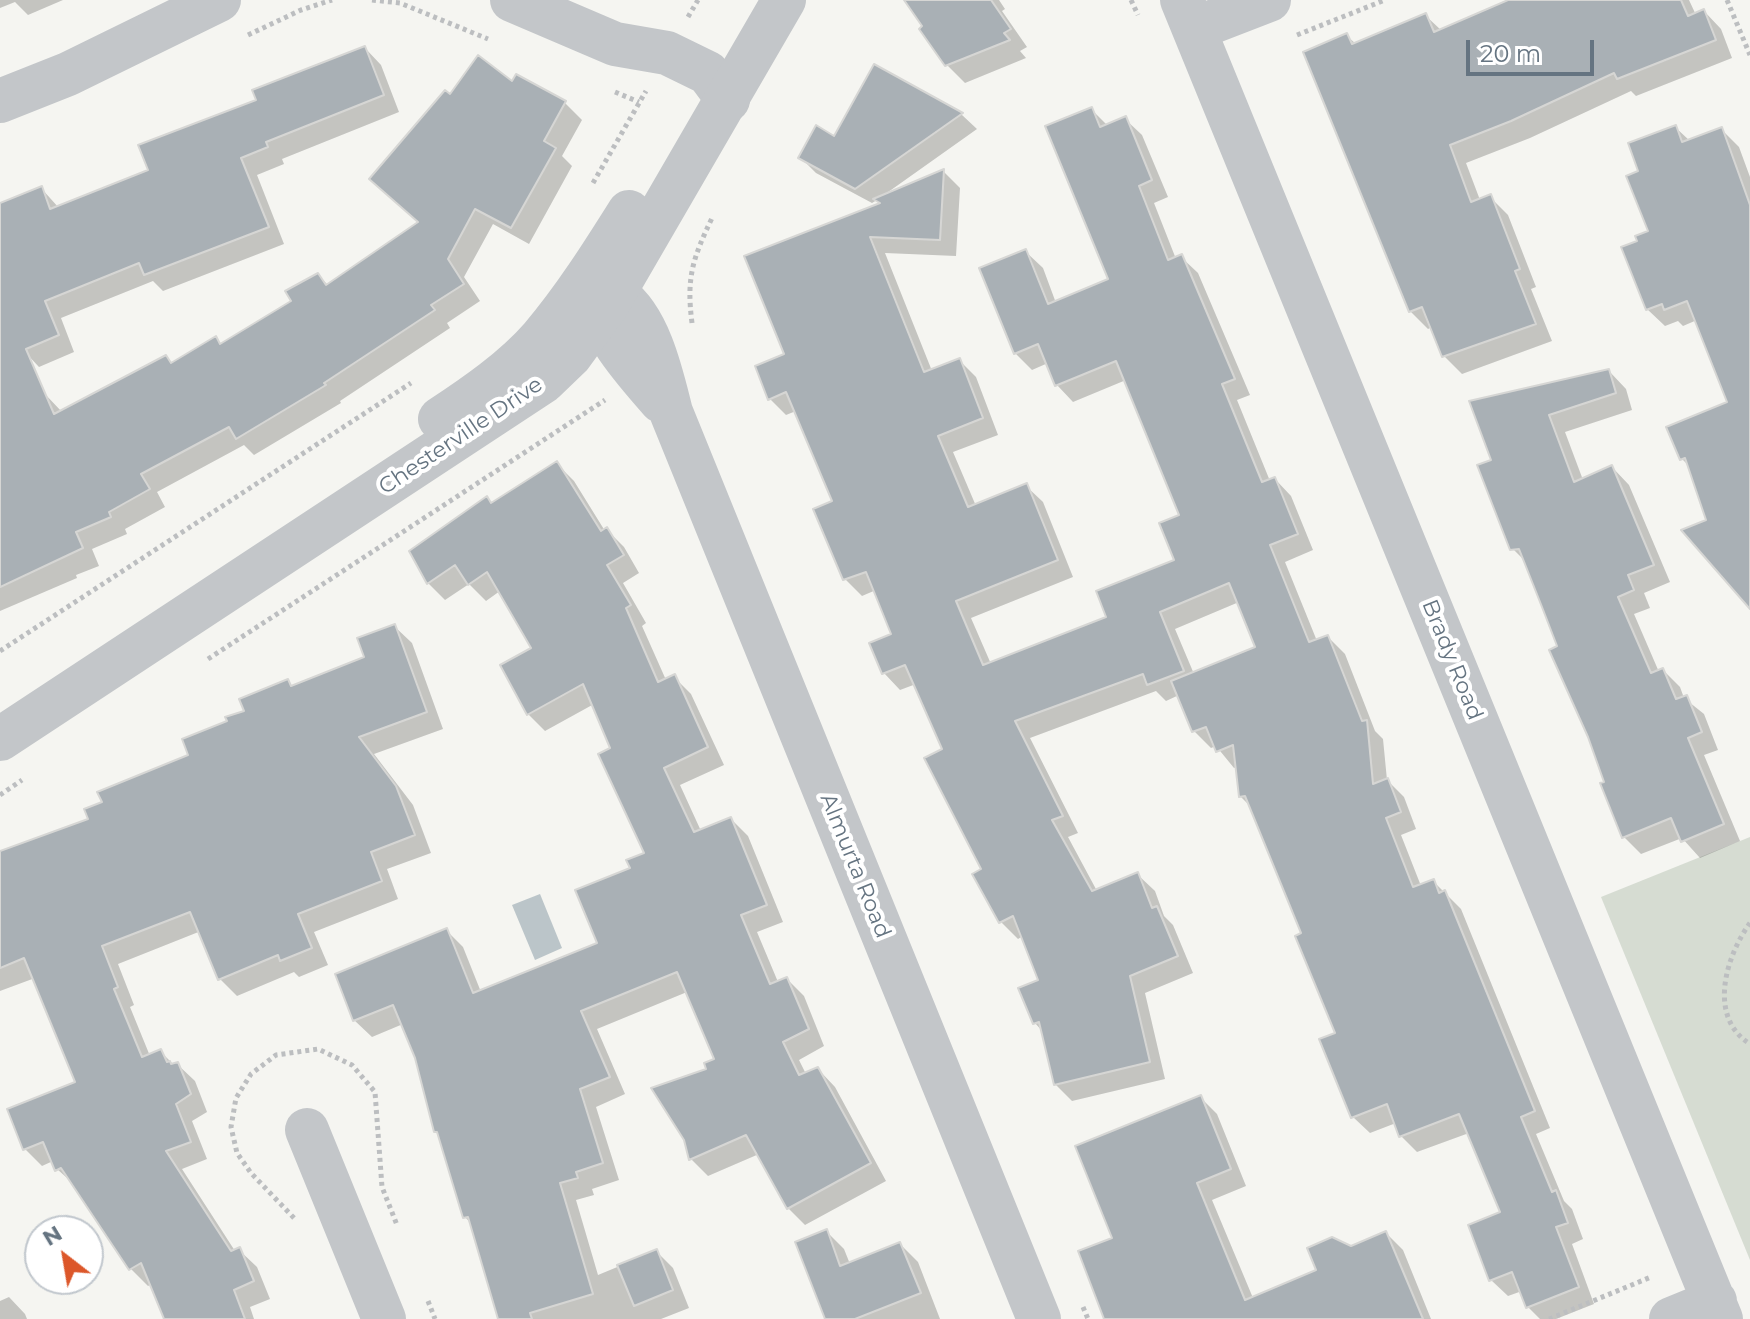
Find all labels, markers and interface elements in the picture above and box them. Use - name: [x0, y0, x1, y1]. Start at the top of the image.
- scale bar: [1470, 24, 1598, 74]
- text: 20 m: [1480, 39, 1541, 68]
- street label: Chesterville Drive: [374, 371, 548, 501]
- street label: Brady Road: [1416, 596, 1488, 724]
- street label: Almurta Road: [814, 790, 896, 942]
- north arrow: [24, 1215, 104, 1295]
- text: N: [38, 1220, 67, 1252]

